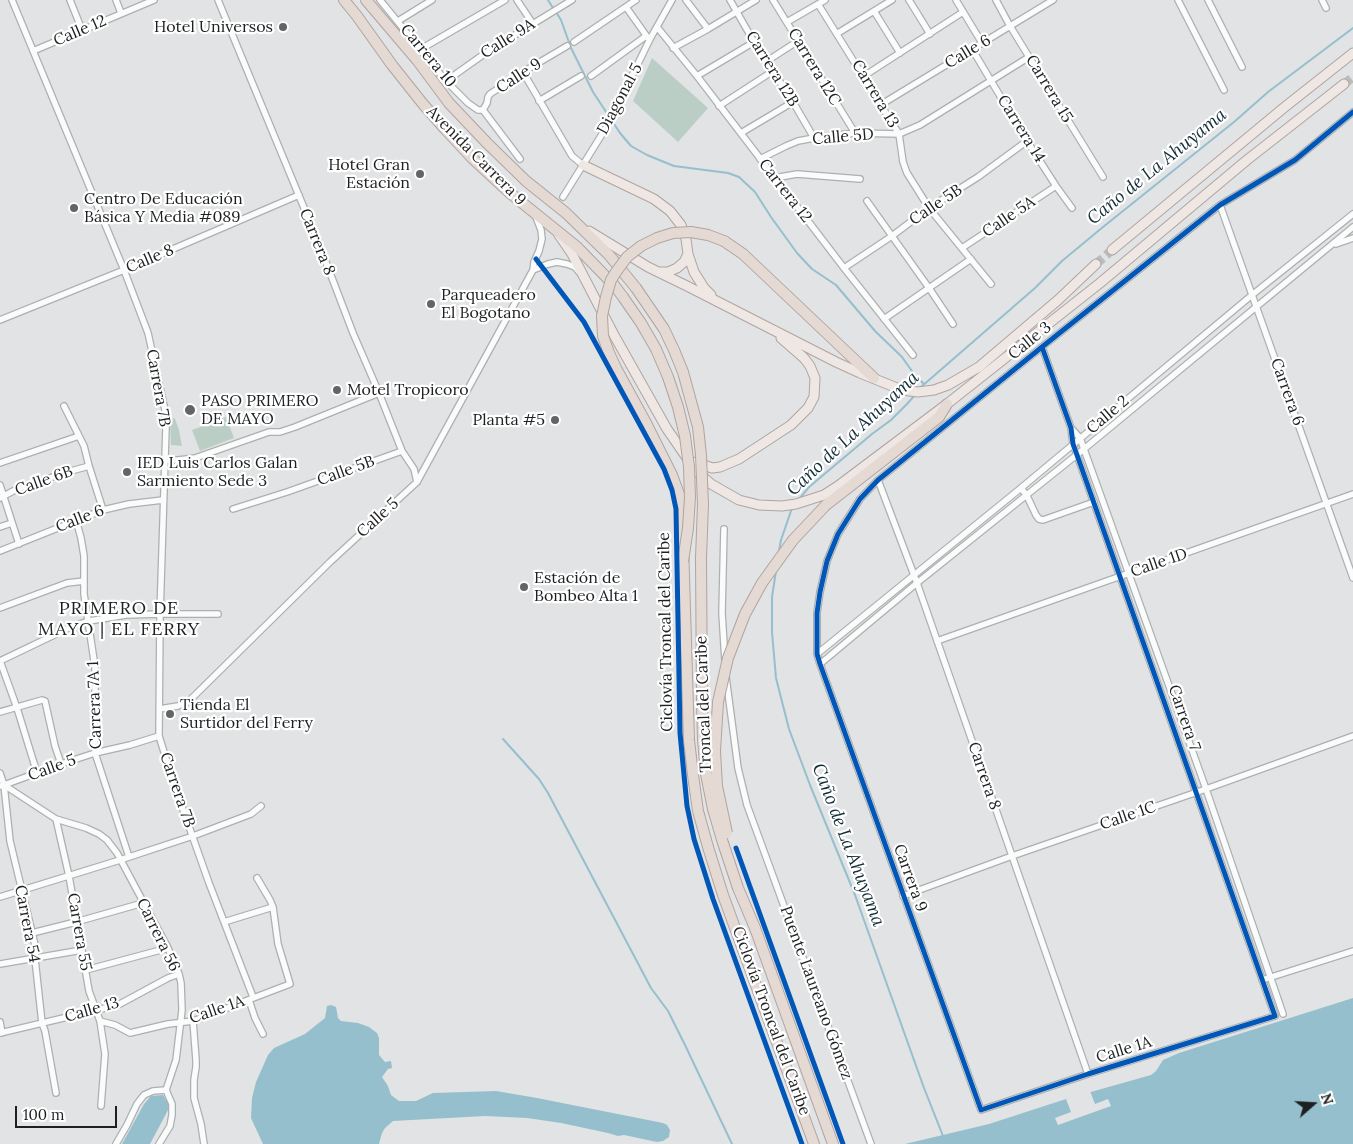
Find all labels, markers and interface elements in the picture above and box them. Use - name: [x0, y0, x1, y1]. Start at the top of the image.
- street label: Calle 12: [51, 11, 109, 51]
- street label: Calle 9A: [477, 15, 539, 63]
- place label: Hotel Universos: [154, 17, 273, 37]
- street label: Carrera 10: [396, 20, 460, 92]
- marker: Hotel Universos: [277, 21, 289, 33]
- street label: Carrera 12C: [783, 25, 845, 109]
- street label: Carrera 12B: [741, 28, 803, 110]
- street label: Calle 6: [942, 31, 994, 73]
- street label: Carrera 15: [1021, 52, 1077, 126]
- street label: Calle 9: [493, 54, 545, 98]
- street label: Carrera 13: [847, 57, 903, 131]
- street label: Diagonal 5: [593, 60, 647, 138]
- street label: Carrera 14: [993, 92, 1049, 166]
- street label: Avenida Carrera 9: [422, 102, 530, 210]
- water label: Caño de La Ahuyama: [1083, 104, 1231, 230]
- street label: Calle 5D: [811, 125, 875, 149]
- place label: Hotel Gran Estación: [328, 155, 410, 193]
- street label: Carrera 12: [754, 155, 816, 227]
- marker: Hotel Gran Estación: [414, 168, 426, 180]
- street label: Calle 5B: [906, 180, 966, 230]
- place label: Centro De Educación Básica Y Media #089: [84, 189, 243, 227]
- street label: Calle 5A: [979, 192, 1039, 242]
- marker: Centro De Educación Básica Y Media #089: [68, 202, 80, 214]
- street label: Carrera 8: [295, 206, 339, 278]
- street label: Calle 8: [123, 240, 177, 278]
- place label: Parqueadero El Bogotano: [441, 285, 536, 323]
- marker: Parqueadero El Bogotano: [425, 298, 437, 310]
- street label: Calle 3: [1005, 318, 1055, 364]
- street label: Carrera 7B: [142, 348, 174, 428]
- street label: Carrera 6: [1266, 356, 1308, 428]
- water label: Caño de La Ahuyama: [783, 367, 923, 501]
- place label: Motel Tropicoro: [347, 380, 469, 400]
- marker: Motel Tropicoro: [331, 384, 343, 396]
- place label: PASO PRIMERO DE MAYO: [201, 391, 319, 429]
- street label: Calle 2: [1083, 392, 1133, 438]
- marker: PASO PRIMERO DE MAYO: [183, 403, 197, 417]
- place label: Planta #5: [473, 410, 545, 430]
- marker: Planta #5: [549, 414, 561, 426]
- street label: Calle 5B: [315, 452, 377, 490]
- place label: IED Luis Carlos Galan Sarmiento Sede 3: [137, 453, 298, 491]
- street label: Calle 6B: [12, 462, 76, 500]
- marker: IED Luis Carlos Galan Sarmiento Sede 3: [121, 466, 133, 478]
- street label: Calle 5: [353, 494, 403, 542]
- street label: Calle 6: [53, 501, 107, 537]
- street label: Ciclovía Troncal del Caribe: [655, 532, 677, 732]
- street label: Calle 1D: [1128, 544, 1190, 582]
- place label: Estación de Bombeo Alta 1: [534, 568, 638, 606]
- marker: Estación de Bombeo Alta 1: [518, 581, 530, 593]
- district label: PRIMERO DE MAYO | EL FERRY: [36, 598, 202, 640]
- street label: Troncal del Caribe: [692, 635, 716, 773]
- street label: Carrera 7A 1: [84, 661, 106, 749]
- street label: Carrera 7: [1164, 682, 1204, 754]
- place label: Tienda El Surtidor del Ferry: [180, 695, 313, 733]
- marker: Tienda El Surtidor del Ferry: [164, 708, 176, 720]
- street label: Carrera 8: [964, 740, 1004, 812]
- street label: Calle 5: [25, 750, 79, 786]
- street label: Carrera 7B: [155, 750, 199, 830]
- water label: Caño de La Ahuyama: [807, 761, 889, 929]
- street label: Calle 1C: [1097, 797, 1159, 835]
- street label: Carrera 9: [889, 842, 931, 914]
- street label: Carrera 54: [10, 884, 44, 964]
- street label: Carrera 55: [63, 892, 95, 972]
- street label: Carrera 56: [132, 895, 184, 975]
- street label: Puente Laureano Gómez: [776, 903, 856, 1083]
- street label: Ciclovía Troncal del Caribe: [728, 924, 814, 1118]
- street label: Calle 1A: [187, 992, 247, 1028]
- street label: Calle 13: [63, 993, 121, 1027]
- street label: Calle 1A: [1094, 1032, 1154, 1068]
- north arrow: [1288, 1079, 1338, 1129]
- text: N: [1317, 1091, 1337, 1107]
- scale bar: [18, 1096, 120, 1128]
- text: 100 m: [23, 1105, 64, 1124]

